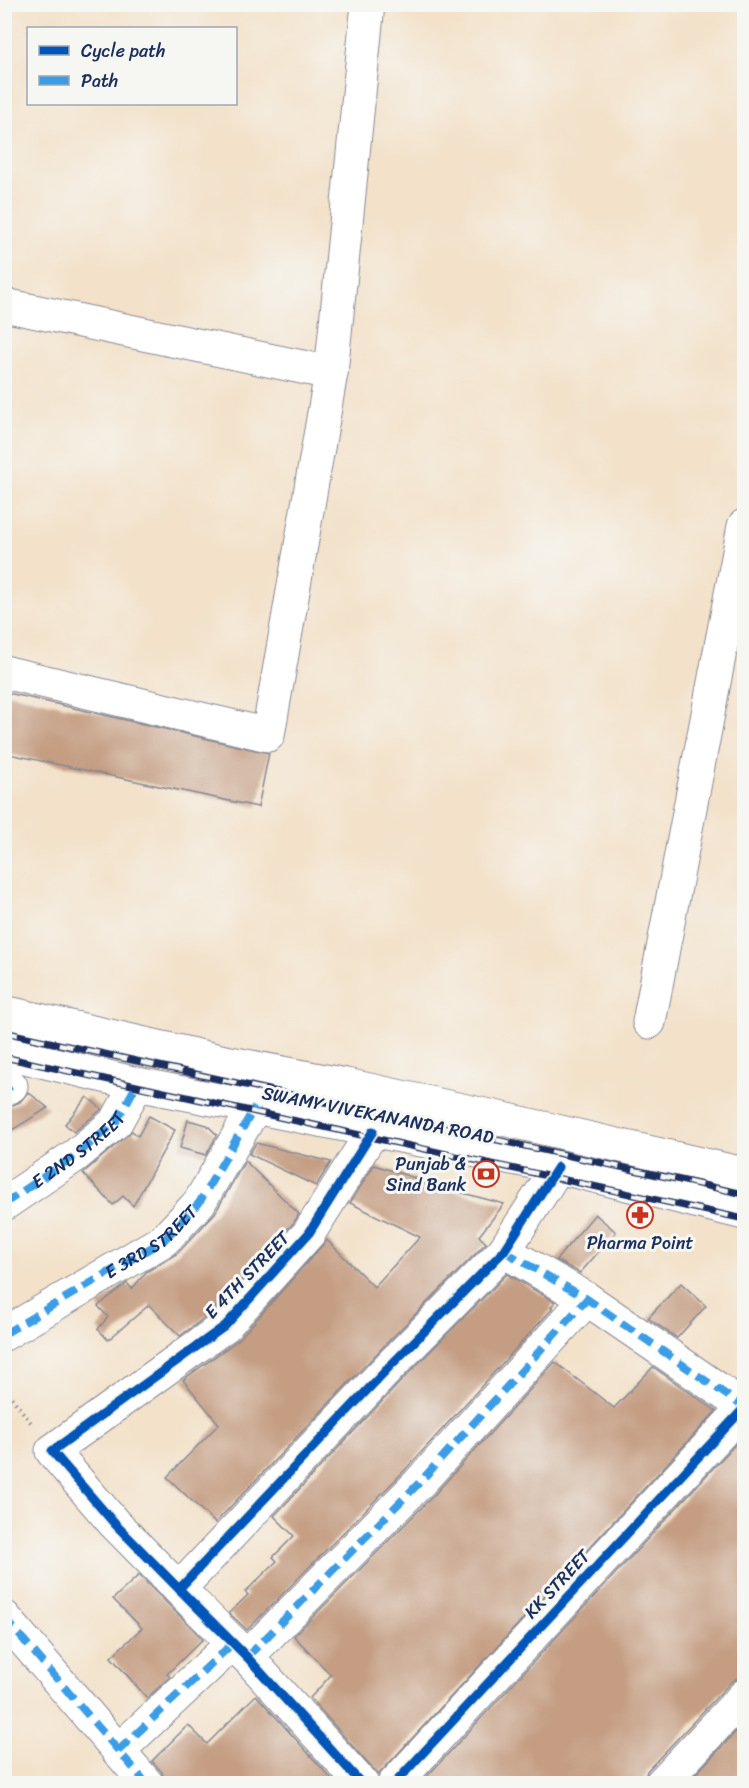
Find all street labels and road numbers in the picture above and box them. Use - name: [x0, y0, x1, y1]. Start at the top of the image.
- street label: SWAMY VIVEKANANDA ROAD: [259, 1077, 497, 1153]
- street label: E 2ND STREET: [25, 1105, 135, 1197]
- street label: E 3RD STREET: [98, 1197, 206, 1288]
- street label: E 4TH STREET: [196, 1223, 298, 1327]
- street label: KK STREET: [516, 1541, 599, 1626]

